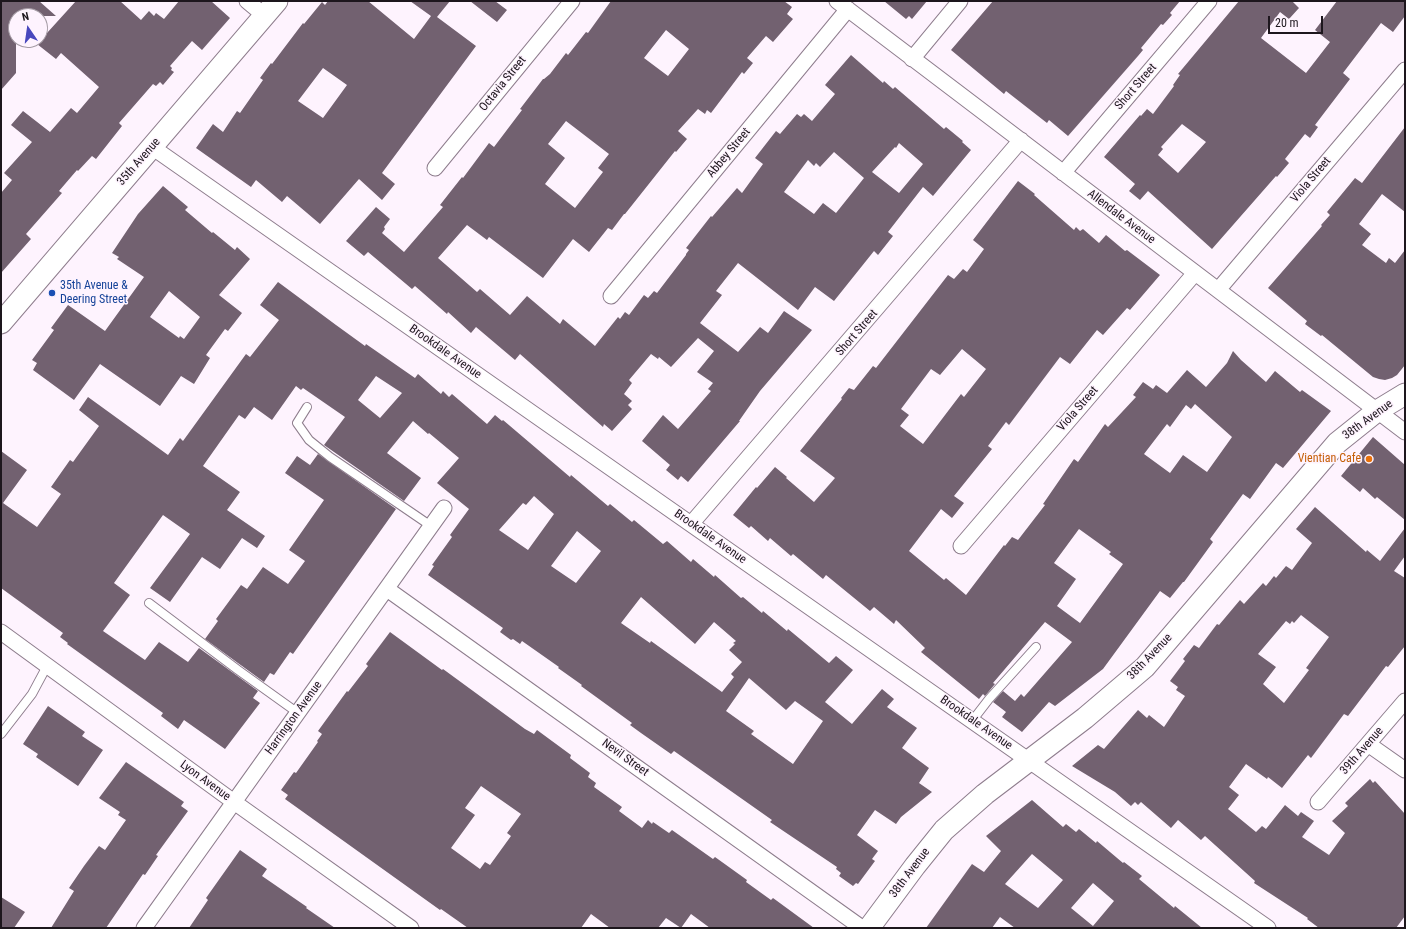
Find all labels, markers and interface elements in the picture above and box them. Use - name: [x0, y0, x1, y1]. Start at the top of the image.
- north arrow: [8, 8, 48, 48]
- scale bar: [1270, 8, 1325, 34]
- text: N: [21, 10, 30, 24]
- text: 20 m: [1275, 16, 1299, 30]
- street label: Octavia Street: [476, 54, 530, 114]
- street label: Short Street: [1112, 61, 1160, 113]
- street label: Abbey Street: [704, 125, 754, 181]
- street label: 35th Avenue: [114, 135, 164, 189]
- street label: Viola Street: [1288, 154, 1334, 206]
- street label: Allendale Avenue: [1084, 187, 1158, 247]
- place label: 35th Avenue & Deering Street: [60, 279, 128, 307]
- marker: 35th Avenue & Deering Street: [47, 288, 57, 298]
- street label: Short Street: [833, 307, 881, 359]
- street label: Brookdale Avenue: [406, 322, 484, 382]
- street label: Viola Street: [1055, 384, 1101, 434]
- street label: 38th Avenue: [1340, 397, 1396, 443]
- place label: Vientian Cafe: [1298, 452, 1361, 466]
- marker: Vientian Cafe: [1364, 454, 1374, 464]
- street label: Brookdale Avenue: [671, 507, 749, 567]
- street label: 38th Avenue: [1125, 631, 1175, 683]
- street label: Harrington Avenue: [262, 678, 326, 758]
- street label: Brookdale Avenue: [937, 693, 1015, 753]
- street label: 39th Avenue: [1337, 724, 1387, 778]
- street label: Nevil Street: [599, 736, 651, 780]
- street label: Lyon Avenue: [177, 758, 233, 804]
- street label: 38th Avenue: [887, 845, 933, 901]

